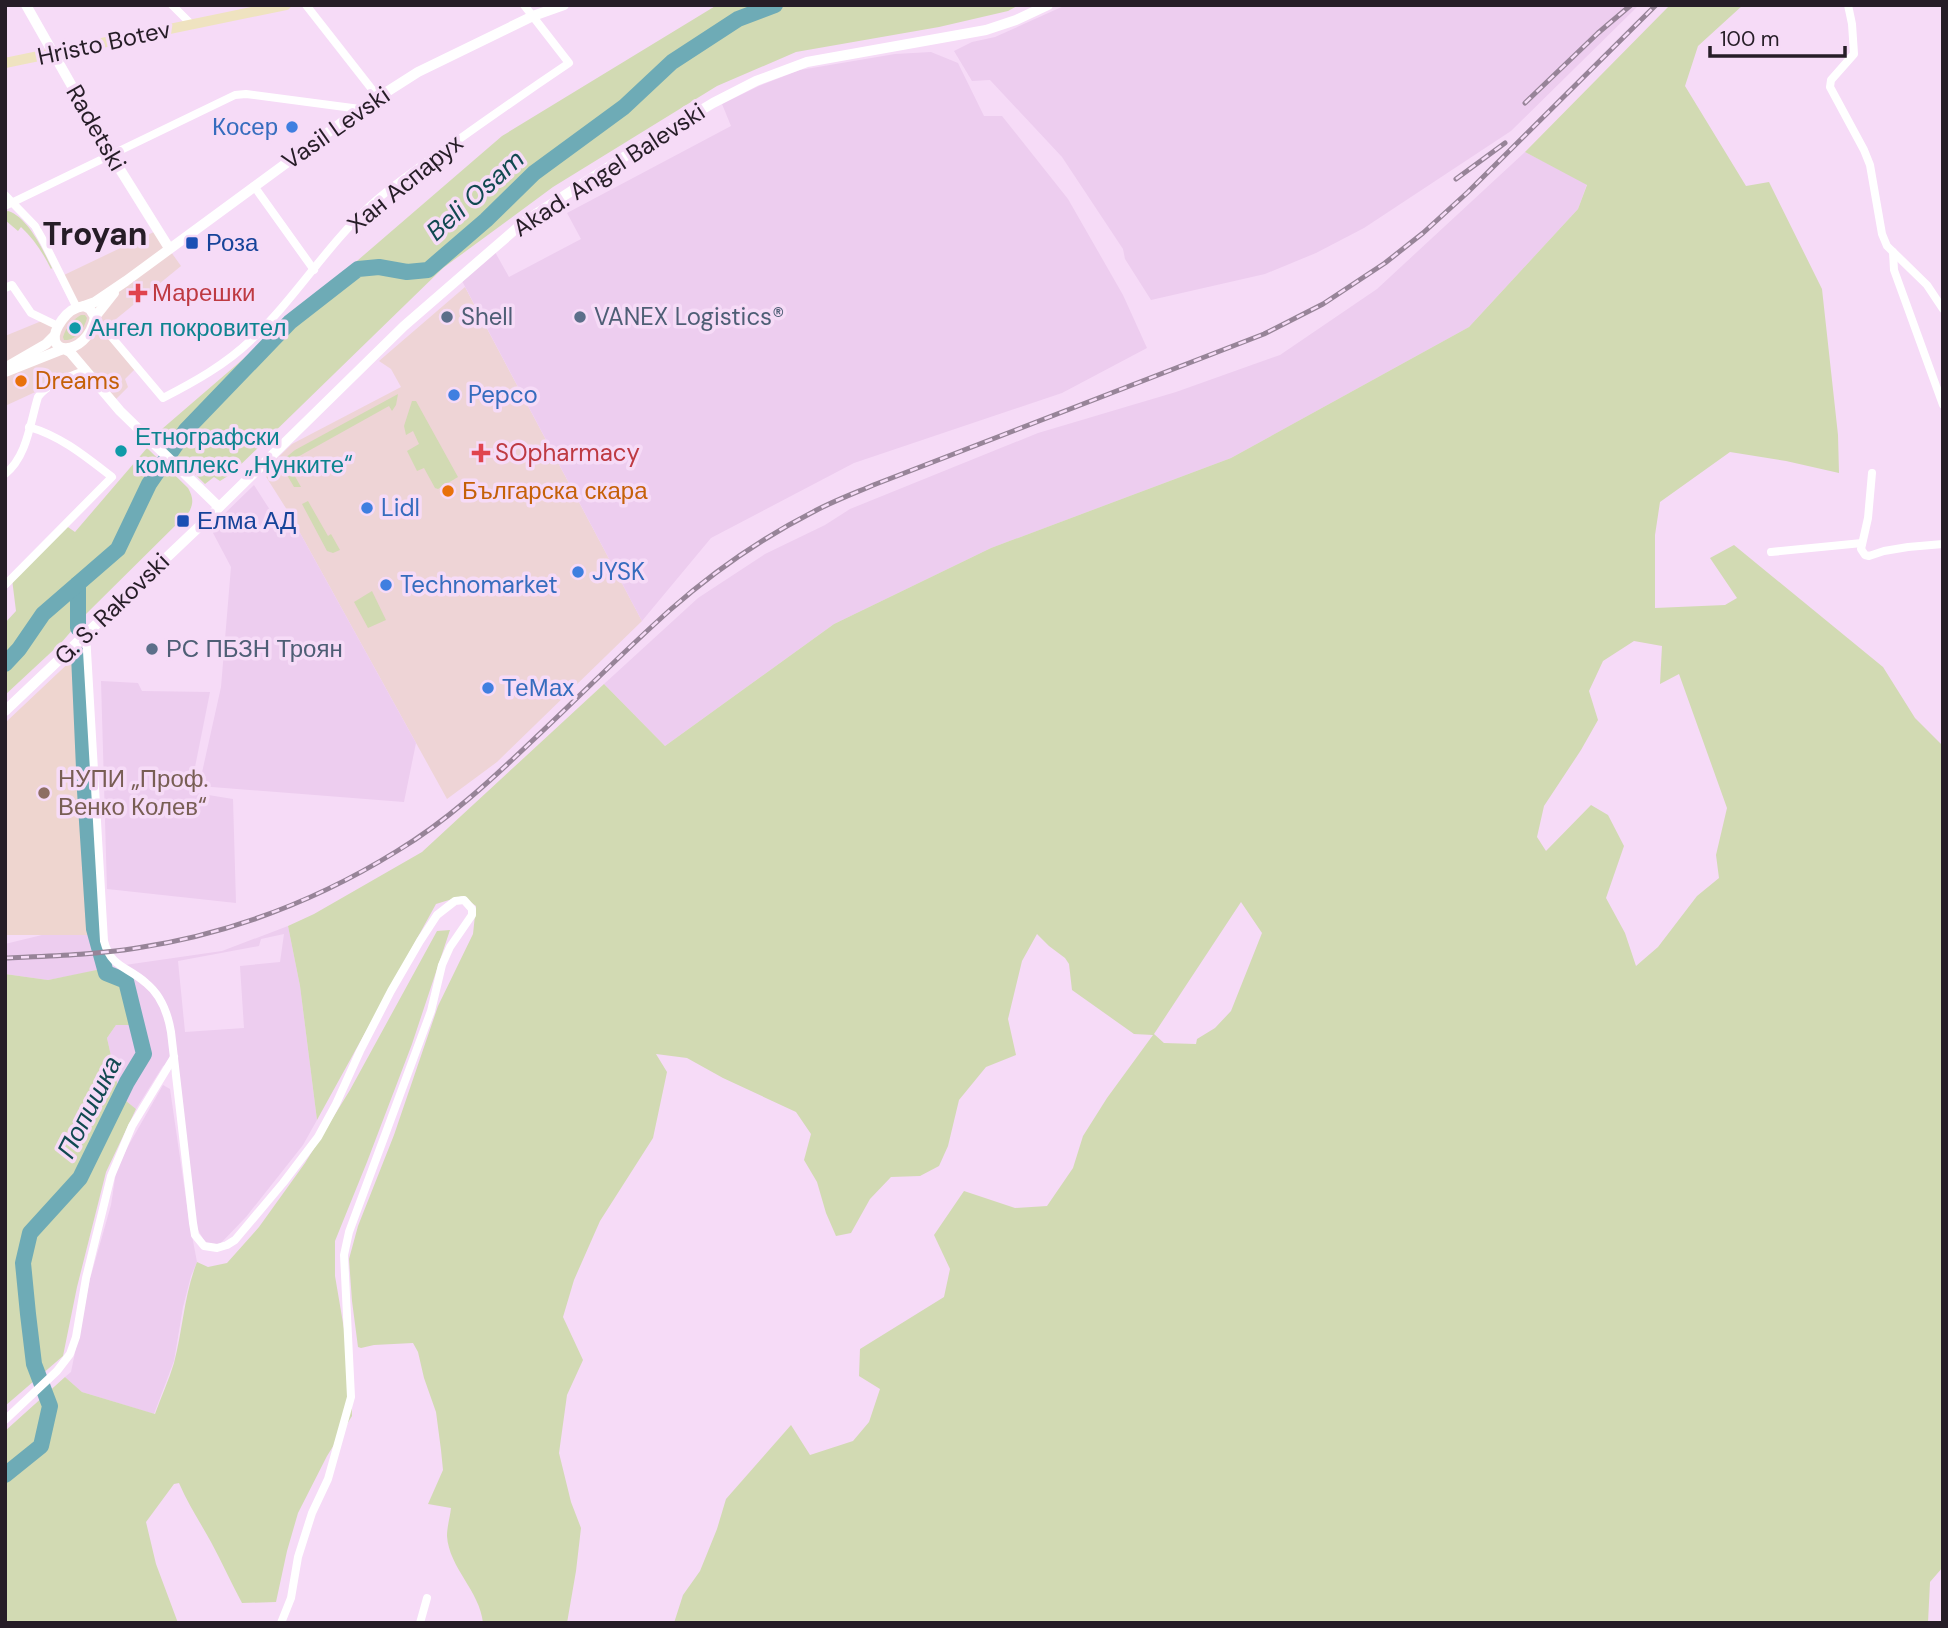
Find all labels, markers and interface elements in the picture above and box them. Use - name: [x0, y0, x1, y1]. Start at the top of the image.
- street label: Hristo Botev: [35, 13, 174, 72]
- scale bar: [1710, 14, 1845, 58]
- text: 100 m: [1720, 25, 1780, 53]
- street label: Radetski: [59, 79, 133, 176]
- street label: Vasil Levski: [276, 79, 396, 176]
- street label: Akad. Angel Balevski: [507, 96, 711, 243]
- place label: Косер: [212, 111, 278, 142]
- marker: Косер: [284, 119, 300, 135]
- street label: Хан Аспарух: [340, 127, 469, 240]
- water label: Beli Osam: [419, 142, 531, 248]
- district label: Troyan: [42, 213, 148, 255]
- place label: Роза: [206, 227, 259, 258]
- marker: Роза: [184, 235, 200, 251]
- place label: Марешки: [152, 277, 255, 308]
- marker: Марешки: [130, 285, 146, 301]
- place label: Shell: [461, 301, 513, 332]
- place label: VANEX Logistics®: [594, 301, 784, 332]
- marker: Shell: [439, 309, 455, 325]
- marker: VANEX Logistics®: [572, 309, 588, 325]
- place label: Ангел покровител: [89, 312, 286, 343]
- marker: Ангел покровител: [67, 320, 83, 336]
- place label: Dreams: [35, 365, 120, 396]
- marker: Dreams: [13, 373, 29, 389]
- place label: Pepco: [468, 379, 538, 410]
- marker: Pepco: [446, 387, 462, 403]
- place label: Етнографски комплекс „Нунките“: [135, 421, 353, 480]
- place label: SOpharmacy: [495, 437, 640, 468]
- marker: Етнографски комплекс „Нунките“: [113, 443, 129, 459]
- marker: SOpharmacy: [473, 445, 489, 461]
- place label: Българска скара: [462, 475, 648, 506]
- marker: Българска скара: [440, 483, 456, 499]
- place label: Lidl: [381, 492, 420, 523]
- marker: Lidl: [359, 500, 375, 516]
- place label: Елма АД: [197, 505, 296, 536]
- marker: Елма АД: [175, 513, 191, 529]
- street label: G. S. Rakovski: [48, 546, 176, 671]
- place label: JYSK: [592, 556, 645, 587]
- marker: JYSK: [570, 564, 586, 580]
- place label: Technomarket: [400, 569, 558, 600]
- marker: Technomarket: [378, 577, 394, 593]
- place label: РС ПБЗН Троян: [166, 633, 343, 664]
- marker: РС ПБЗН Троян: [144, 641, 160, 657]
- place label: ТеМах: [502, 672, 574, 703]
- marker: ТеМах: [480, 680, 496, 696]
- place label: НУПИ „Проф. Венко Колев“: [58, 763, 208, 822]
- marker: НУПИ „Проф. Венко Колев“: [36, 785, 52, 801]
- water label: Попишка: [49, 1050, 129, 1164]

